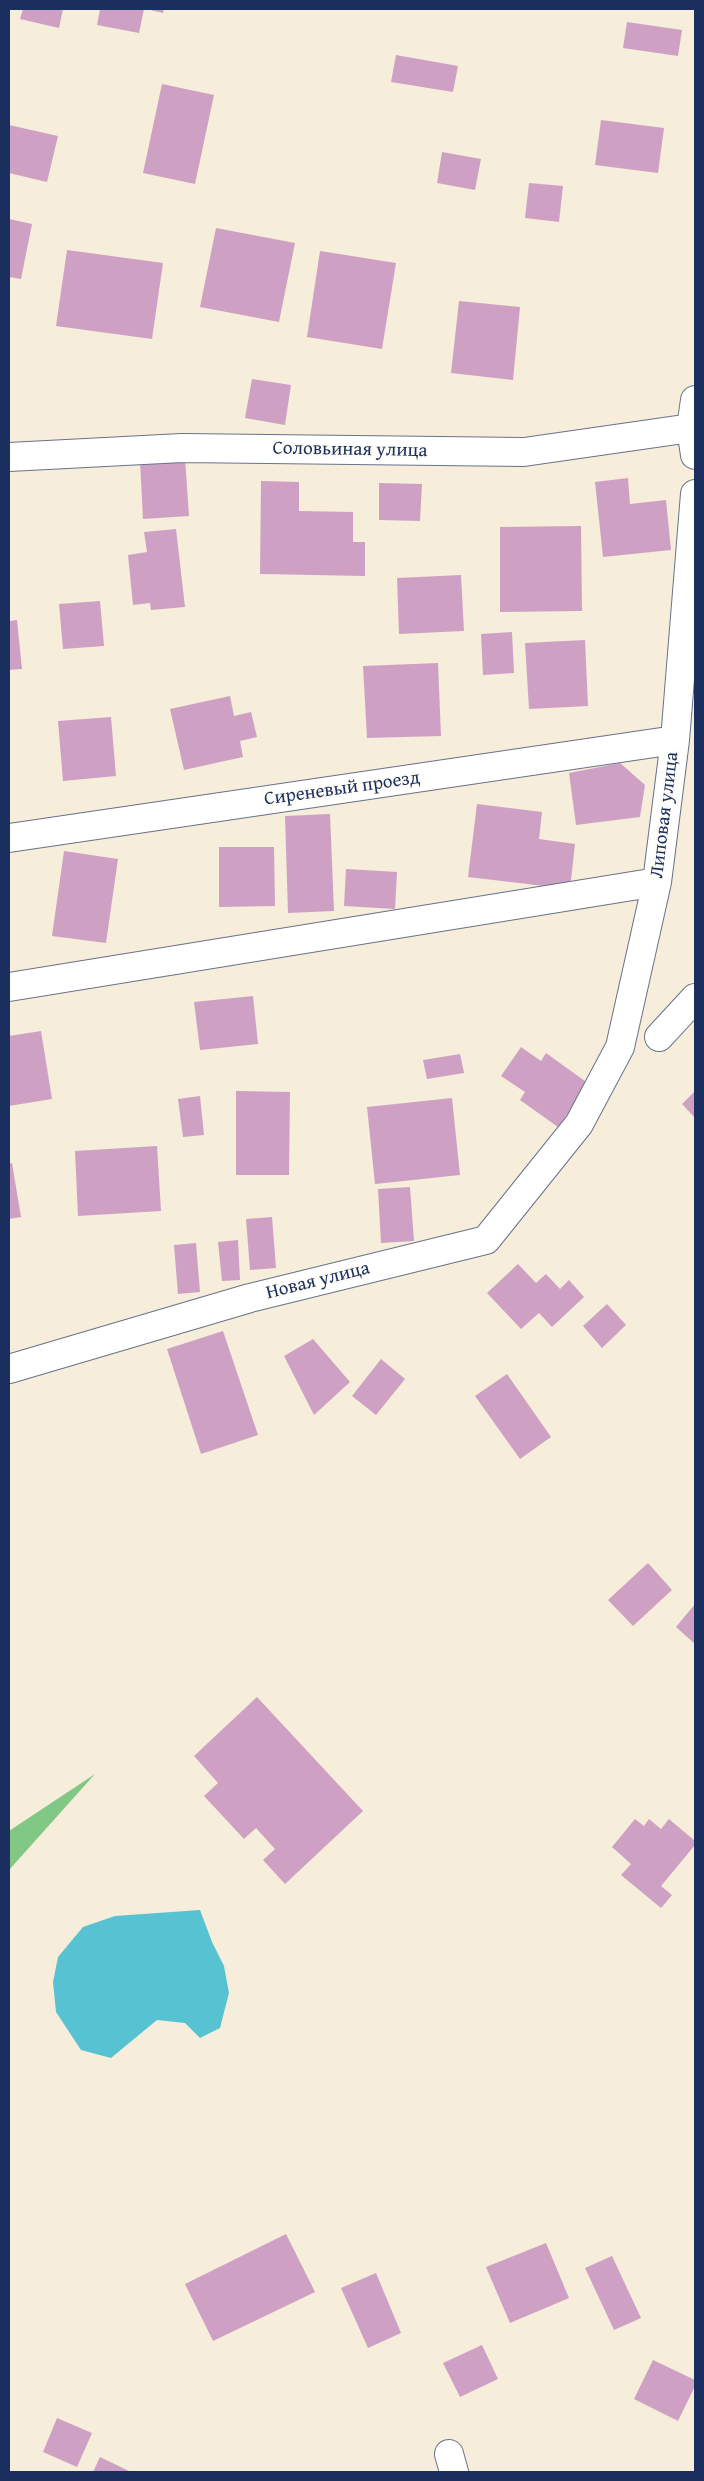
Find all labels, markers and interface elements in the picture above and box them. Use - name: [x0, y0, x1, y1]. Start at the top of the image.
- street label: Соловьиная улица: [272, 437, 428, 463]
- street label: Липовая улица: [646, 750, 684, 880]
- street label: Сиреневый проезд: [263, 767, 421, 811]
- street label: Новая улица: [264, 1257, 372, 1305]

